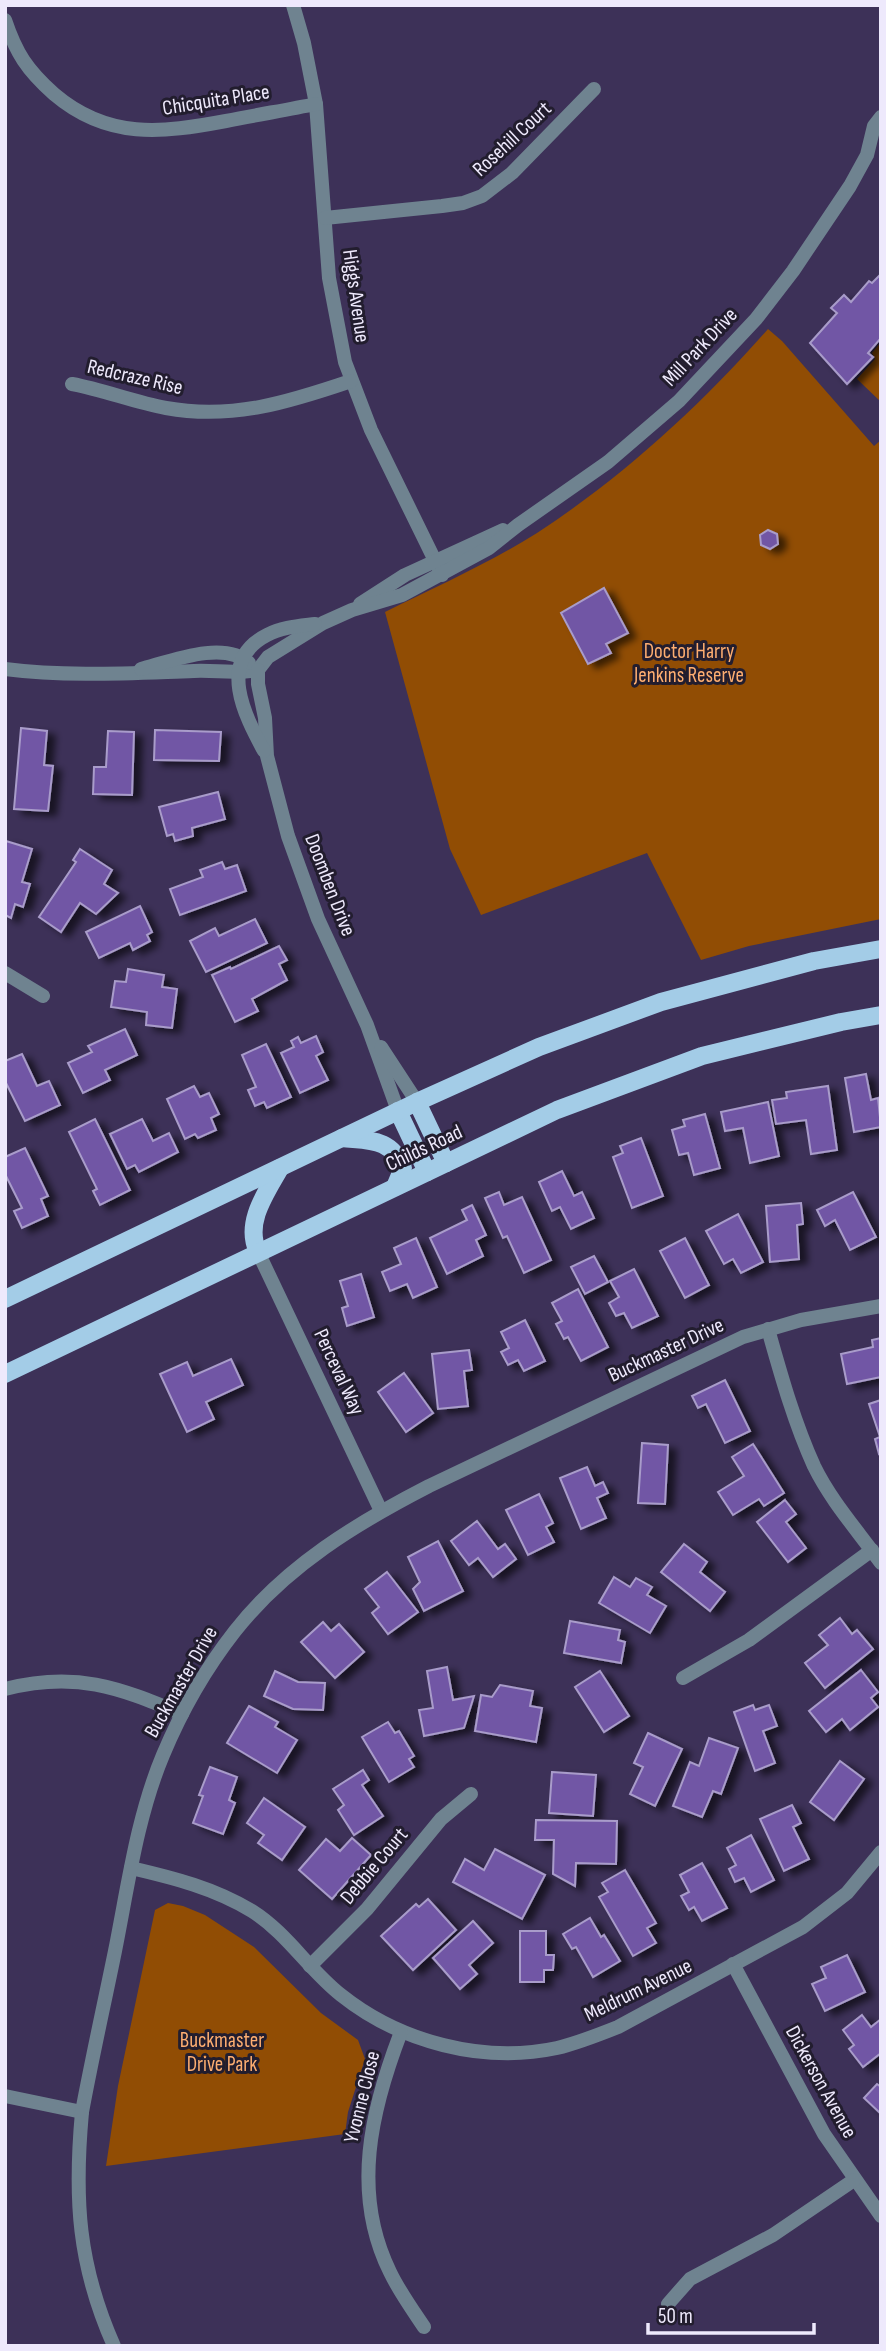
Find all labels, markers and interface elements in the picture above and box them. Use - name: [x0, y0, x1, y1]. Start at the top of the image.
- street label: Chicquita Place: [161, 79, 271, 121]
- street label: Rosehill Court: [468, 96, 556, 182]
- street label: Higgs Avenue: [337, 248, 375, 344]
- street label: Mill Park Drive: [657, 303, 743, 391]
- street label: Redcraze Rise: [85, 354, 185, 400]
- park label: Doctor Harry Jenkins Reserve: [633, 639, 744, 688]
- street label: Doomben Drive: [299, 830, 361, 940]
- street label: Childs Road: [382, 1119, 466, 1177]
- street label: Buckmaster Drive: [604, 1312, 728, 1388]
- street label: Perceval Way: [308, 1325, 370, 1419]
- street label: Buckmaster Drive: [139, 1622, 223, 1742]
- street label: Debbie Court: [335, 1823, 413, 1909]
- street label: Meldrum Avenue: [580, 1953, 696, 2027]
- street label: Dickerson Avenue: [780, 2022, 862, 2142]
- park label: Buckmaster Drive Park: [180, 2028, 264, 2077]
- street label: Yvonne Close: [339, 2049, 385, 2145]
- scale bar: [648, 2292, 814, 2336]
- text: 50 m: [658, 2304, 693, 2329]

